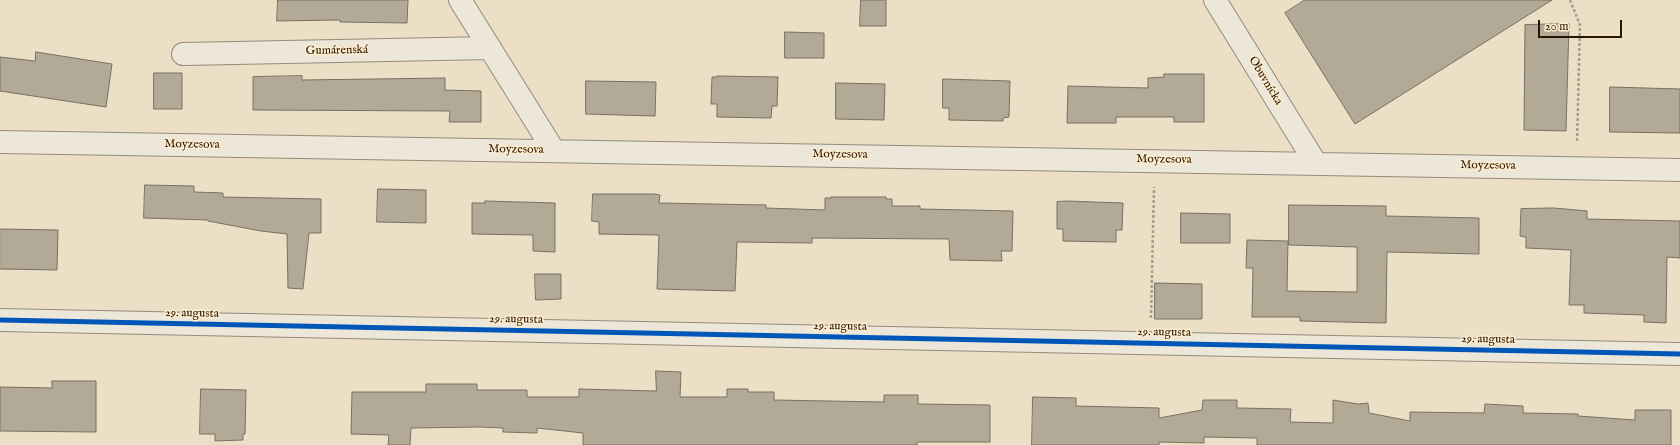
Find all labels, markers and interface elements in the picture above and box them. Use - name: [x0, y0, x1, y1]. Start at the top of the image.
- scale bar: [1540, 12, 1624, 38]
- text: 20 m: [1545, 19, 1568, 34]
- street label: Gumárenská: [306, 43, 368, 59]
- street label: Obuvnícka: [1245, 54, 1285, 108]
- street label: Moyzesova: [164, 137, 220, 153]
- street label: Moyzesova: [488, 142, 544, 158]
- street label: Moyzesova: [812, 147, 868, 163]
- street label: Moyzesova: [1136, 152, 1192, 168]
- street label: Moyzesova: [1460, 158, 1516, 174]
- street label: 29. augusta: [165, 306, 219, 322]
- street label: 29. augusta: [489, 312, 543, 328]
- street label: 29. augusta: [813, 319, 867, 335]
- street label: 29. augusta: [1137, 325, 1191, 341]
- street label: 29. augusta: [1461, 332, 1515, 348]

